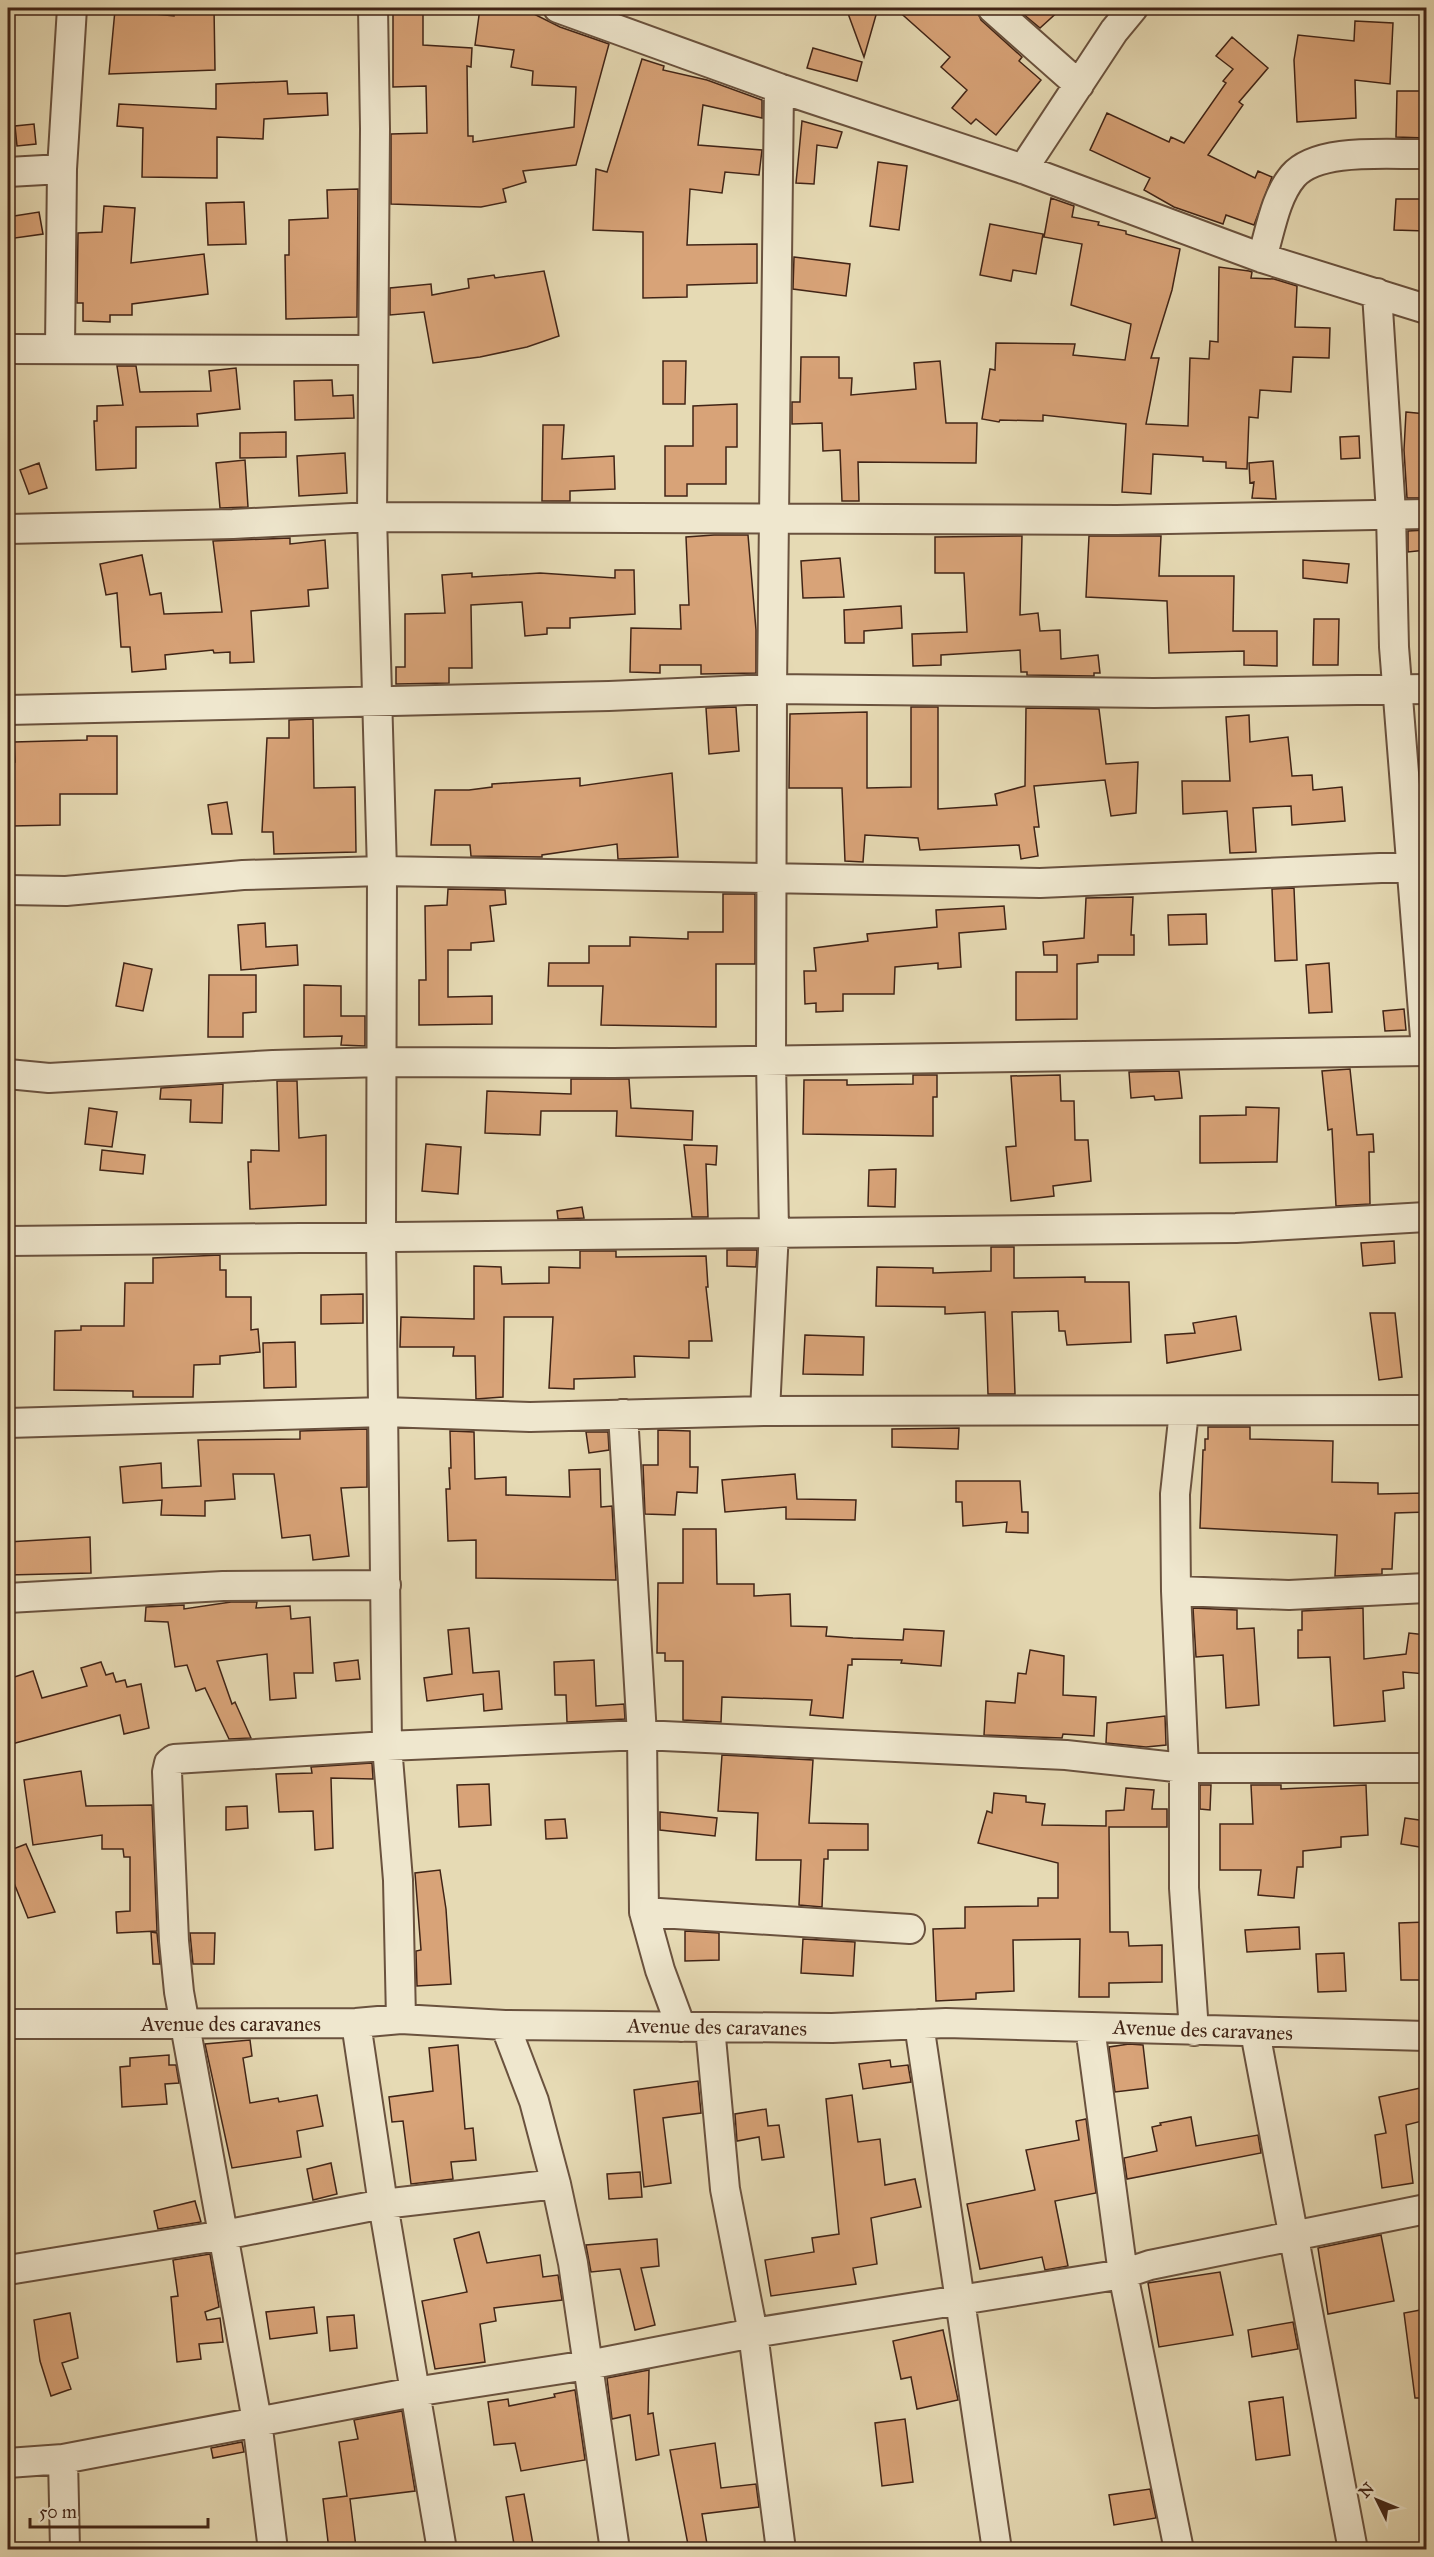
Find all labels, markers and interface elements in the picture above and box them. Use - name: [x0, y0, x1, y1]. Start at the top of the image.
- street label: Avenue des caravanes: [140, 2011, 321, 2037]
- street label: Avenue des caravanes: [626, 2012, 807, 2042]
- street label: Avenue des caravanes: [1112, 2014, 1293, 2046]
- north arrow: [1347, 2470, 1407, 2530]
- text: N: [1355, 2478, 1378, 2502]
- scale bar: [30, 2491, 208, 2529]
- text: 50 m: [39, 2501, 77, 2523]

